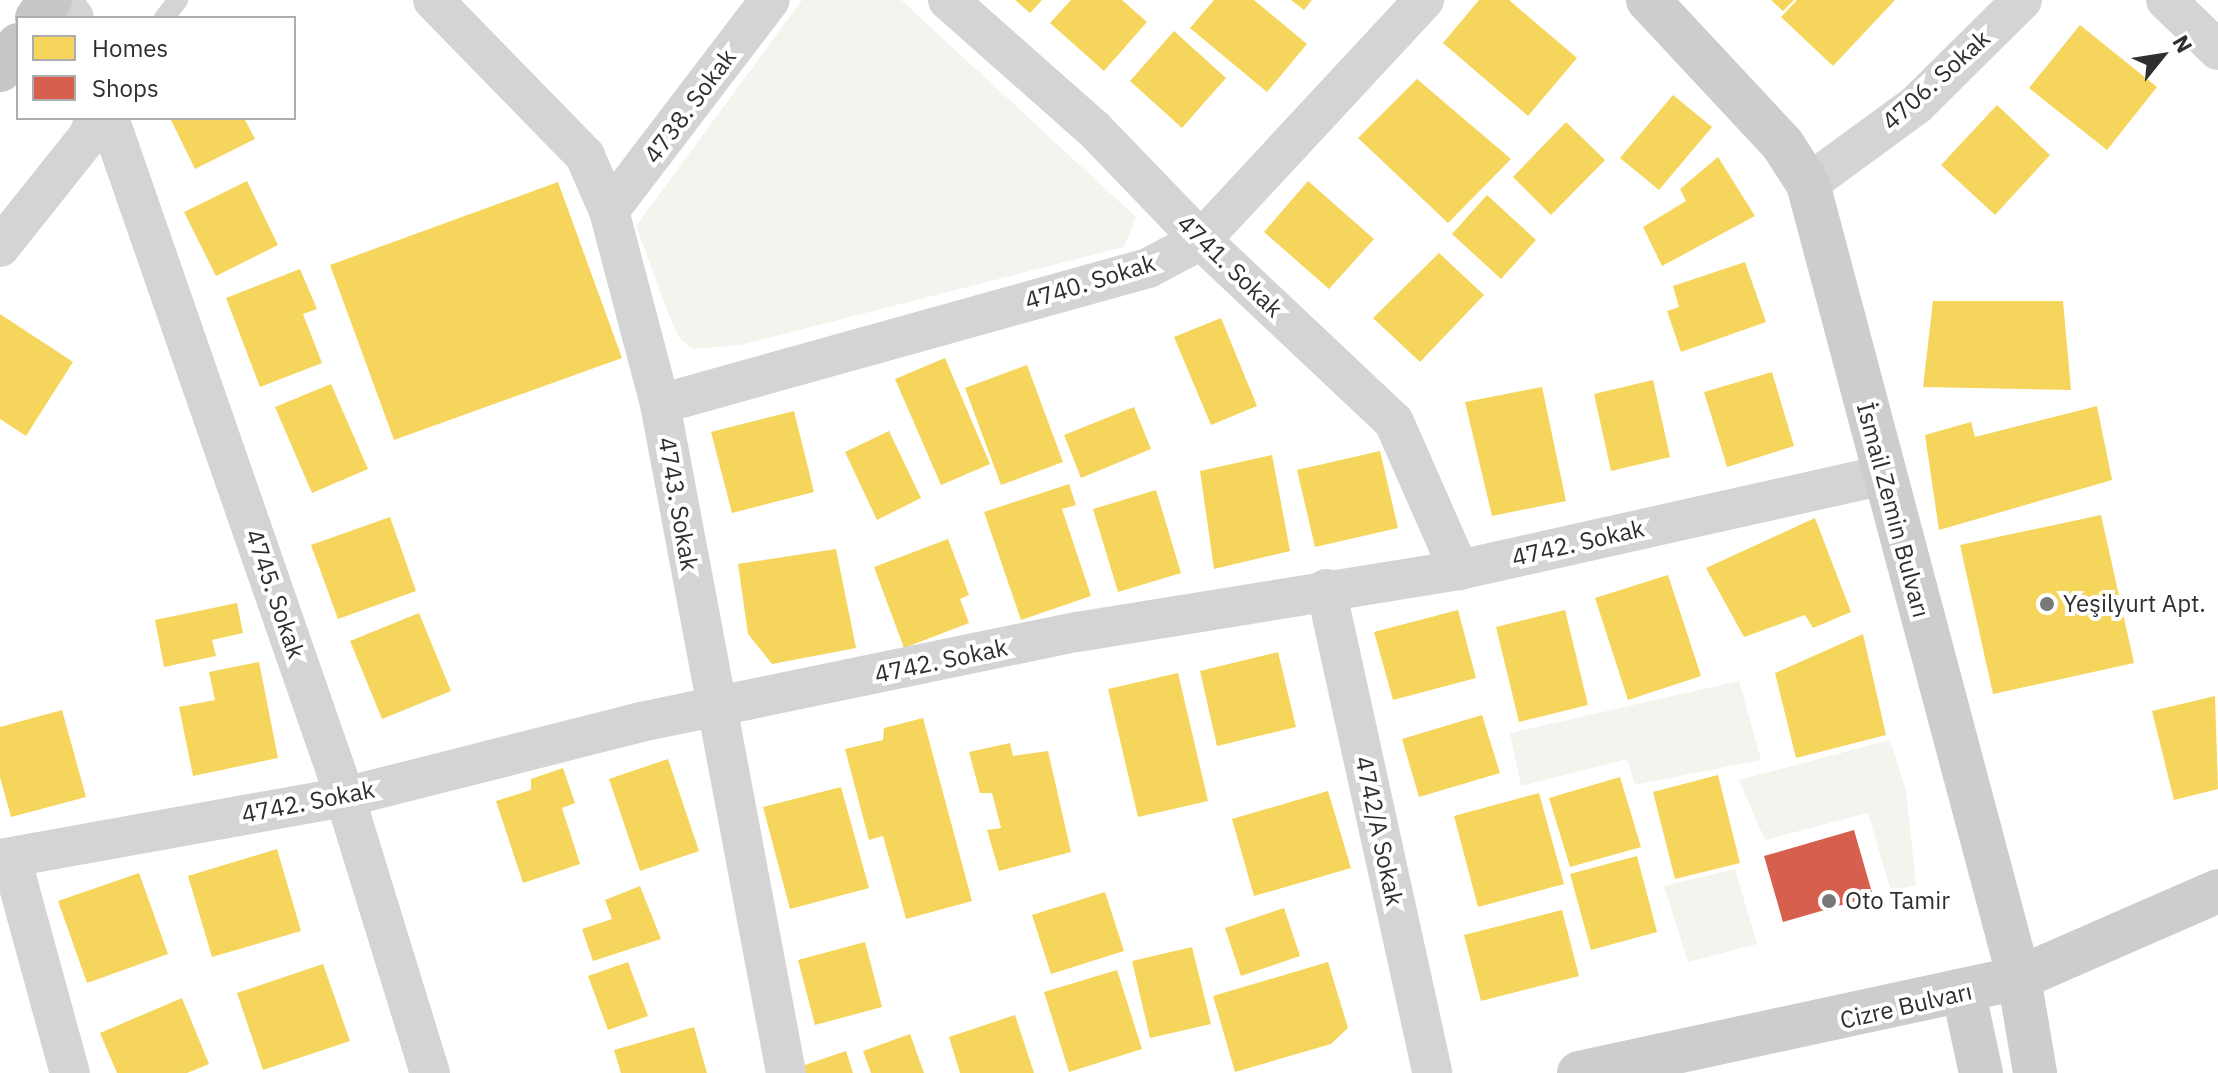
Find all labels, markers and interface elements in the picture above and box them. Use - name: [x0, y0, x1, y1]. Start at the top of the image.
- legend: [16, 16, 296, 120]
- north arrow: [2122, 16, 2202, 96]
- street label: 4706. Sokak: [1876, 24, 1996, 136]
- text: N: [2167, 30, 2200, 58]
- text: Homes: [92, 32, 168, 64]
- street label: 4738. Sokak: [638, 43, 742, 169]
- text: Shops: [92, 72, 159, 104]
- street label: 4741. Sokak: [1171, 209, 1289, 323]
- street label: 4740. Sokak: [1021, 248, 1159, 316]
- street label: İsmail Zemin Bulvarı: [1850, 399, 1936, 621]
- street label: 4743. Sokak: [652, 435, 704, 573]
- street label: 4742. Sokak: [1509, 514, 1647, 572]
- street label: 4745. Sokak: [239, 525, 311, 663]
- place label: Yeşilyurt Apt.: [2063, 590, 2206, 618]
- marker: Yeşilyurt Apt.: [2038, 595, 2056, 613]
- street label: 4742. Sokak: [872, 633, 1010, 689]
- street label: 4742/A Sokak: [1349, 754, 1409, 908]
- street label: 4742. Sokak: [239, 775, 377, 829]
- place label: Oto Tamir: [1845, 887, 1950, 915]
- marker: Oto Tamir: [1820, 892, 1838, 910]
- street label: Cizre Bulvarı: [1837, 977, 1975, 1035]

